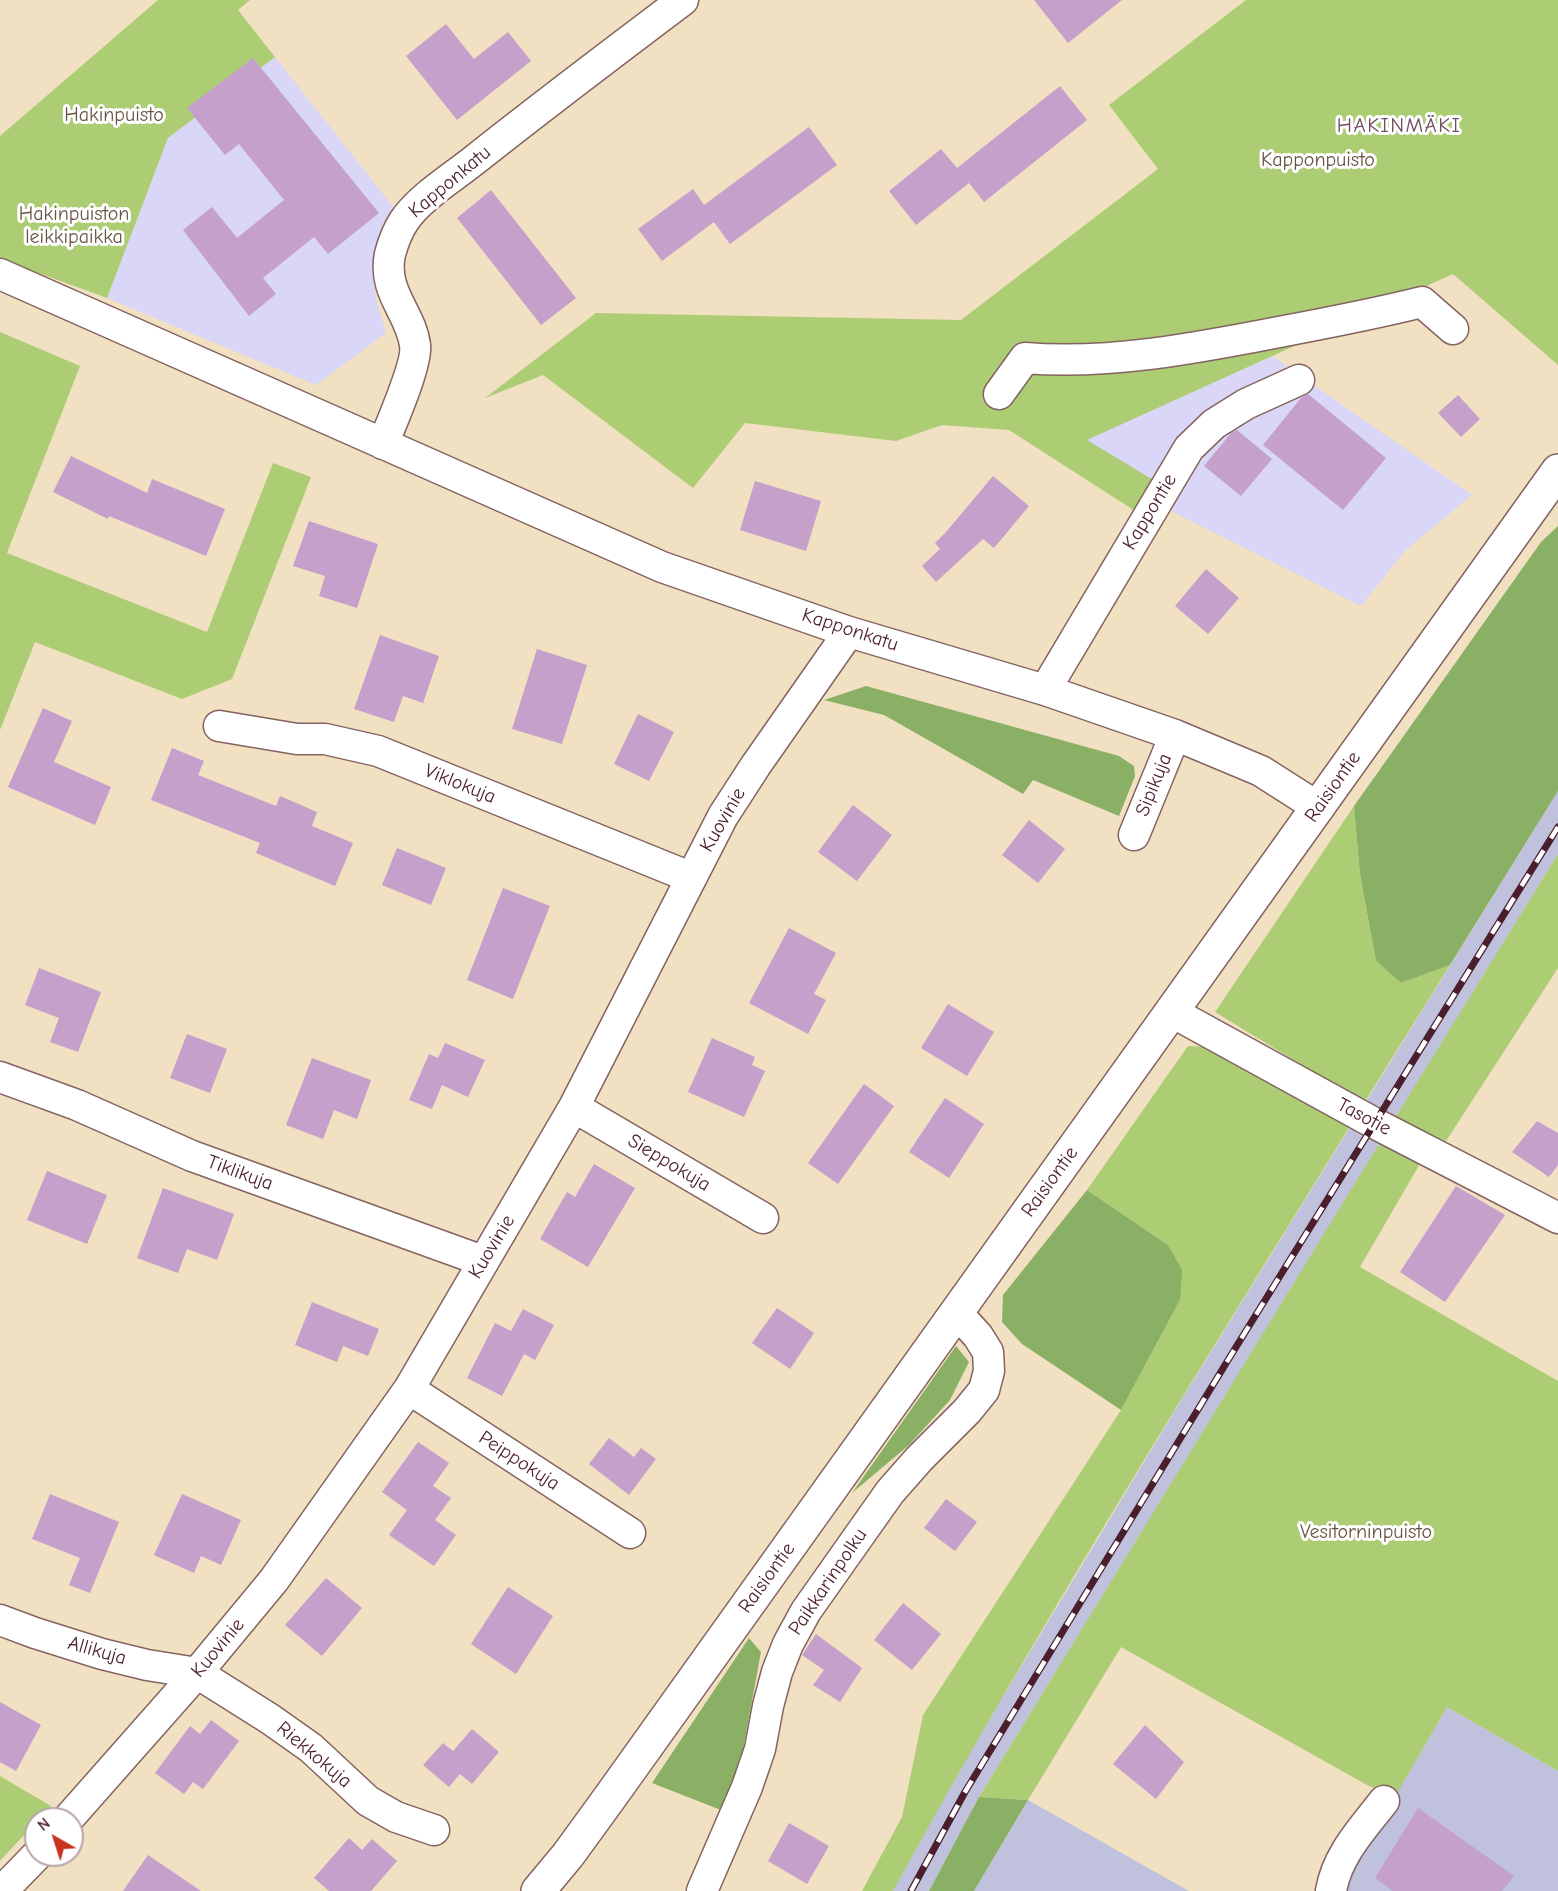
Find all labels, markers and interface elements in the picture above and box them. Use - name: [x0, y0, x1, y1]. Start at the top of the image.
- park label: Hakinpuisto: [64, 103, 164, 127]
- district label: HAKINMÄKI: [1337, 113, 1461, 139]
- street label: Kapponkatu: [404, 141, 496, 223]
- park label: Kapponpuisto: [1261, 148, 1375, 172]
- park label: Hakinpuiston leikkipaikka: [19, 202, 129, 249]
- street label: Kappontie: [1118, 470, 1182, 554]
- street label: Kapponkatu: [799, 603, 901, 657]
- street label: Raisiontie: [1300, 747, 1366, 827]
- street label: Sipikuja: [1131, 750, 1177, 820]
- street label: Viklokuja: [421, 759, 499, 809]
- street label: Kuovinie: [695, 784, 751, 856]
- street label: Tasotie: [1333, 1093, 1395, 1141]
- street label: Sieppokuja: [623, 1129, 715, 1197]
- street label: Raisiontie: [1016, 1142, 1084, 1222]
- street label: Tiklikuja: [204, 1150, 276, 1196]
- street label: Kuovinie: [464, 1211, 520, 1283]
- street label: Peippokuja: [474, 1426, 564, 1496]
- park label: Vesitorninpuisto: [1300, 1520, 1432, 1544]
- street label: Paikkarinpolku: [784, 1524, 872, 1640]
- street label: Raisiontie: [733, 1538, 801, 1618]
- street label: Kuovinie: [186, 1613, 250, 1683]
- street label: Allikuja: [65, 1631, 129, 1671]
- street label: Riekkokuja: [271, 1717, 357, 1793]
- north arrow: [24, 1807, 84, 1867]
- text: N: [34, 1814, 54, 1835]

